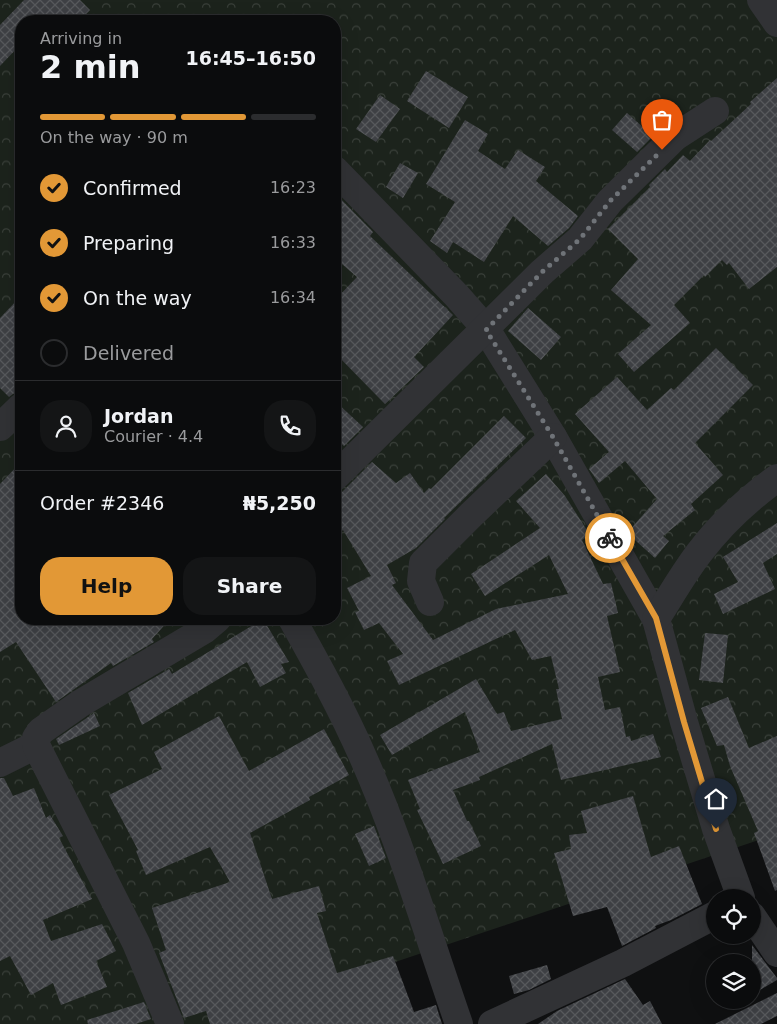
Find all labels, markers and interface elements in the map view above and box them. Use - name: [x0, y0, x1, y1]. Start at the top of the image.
- text: Arriving in: [40, 29, 122, 48]
- text: 16:45–16:50: [186, 47, 316, 69]
- text: 2 min: [40, 48, 141, 86]
- pin: [641, 99, 683, 150]
- icon: bag: [648, 106, 676, 134]
- text: On the way · 90 m: [40, 128, 188, 147]
- icon: check: [40, 174, 68, 202]
- text: Confirmed: [83, 177, 182, 199]
- text: 16:23: [270, 178, 316, 197]
- icon: check: [40, 229, 68, 257]
- text: Preparing: [83, 232, 174, 254]
- text: 16:33: [270, 233, 316, 252]
- icon: check: [40, 284, 68, 312]
- text: On the way: [83, 287, 192, 309]
- text: 16:34: [270, 288, 316, 307]
- text: Delivered: [83, 342, 174, 364]
- button: person: [40, 400, 92, 452]
- button: phone: [264, 400, 316, 452]
- text: Jordan: [104, 405, 173, 427]
- text: Courier · 4.4: [104, 427, 203, 446]
- text: Order #2346: [40, 492, 164, 514]
- text: ₦5,250: [243, 492, 316, 514]
- courier: [585, 513, 635, 563]
- icon: bike: [596, 524, 624, 552]
- button: Help: [40, 557, 173, 615]
- button: Share: [183, 557, 316, 615]
- pin: [695, 778, 737, 829]
- icon: home: [702, 785, 730, 813]
- map controls: [706, 889, 761, 1009]
- button: locate: [706, 889, 761, 944]
- button: layers: [706, 954, 761, 1009]

